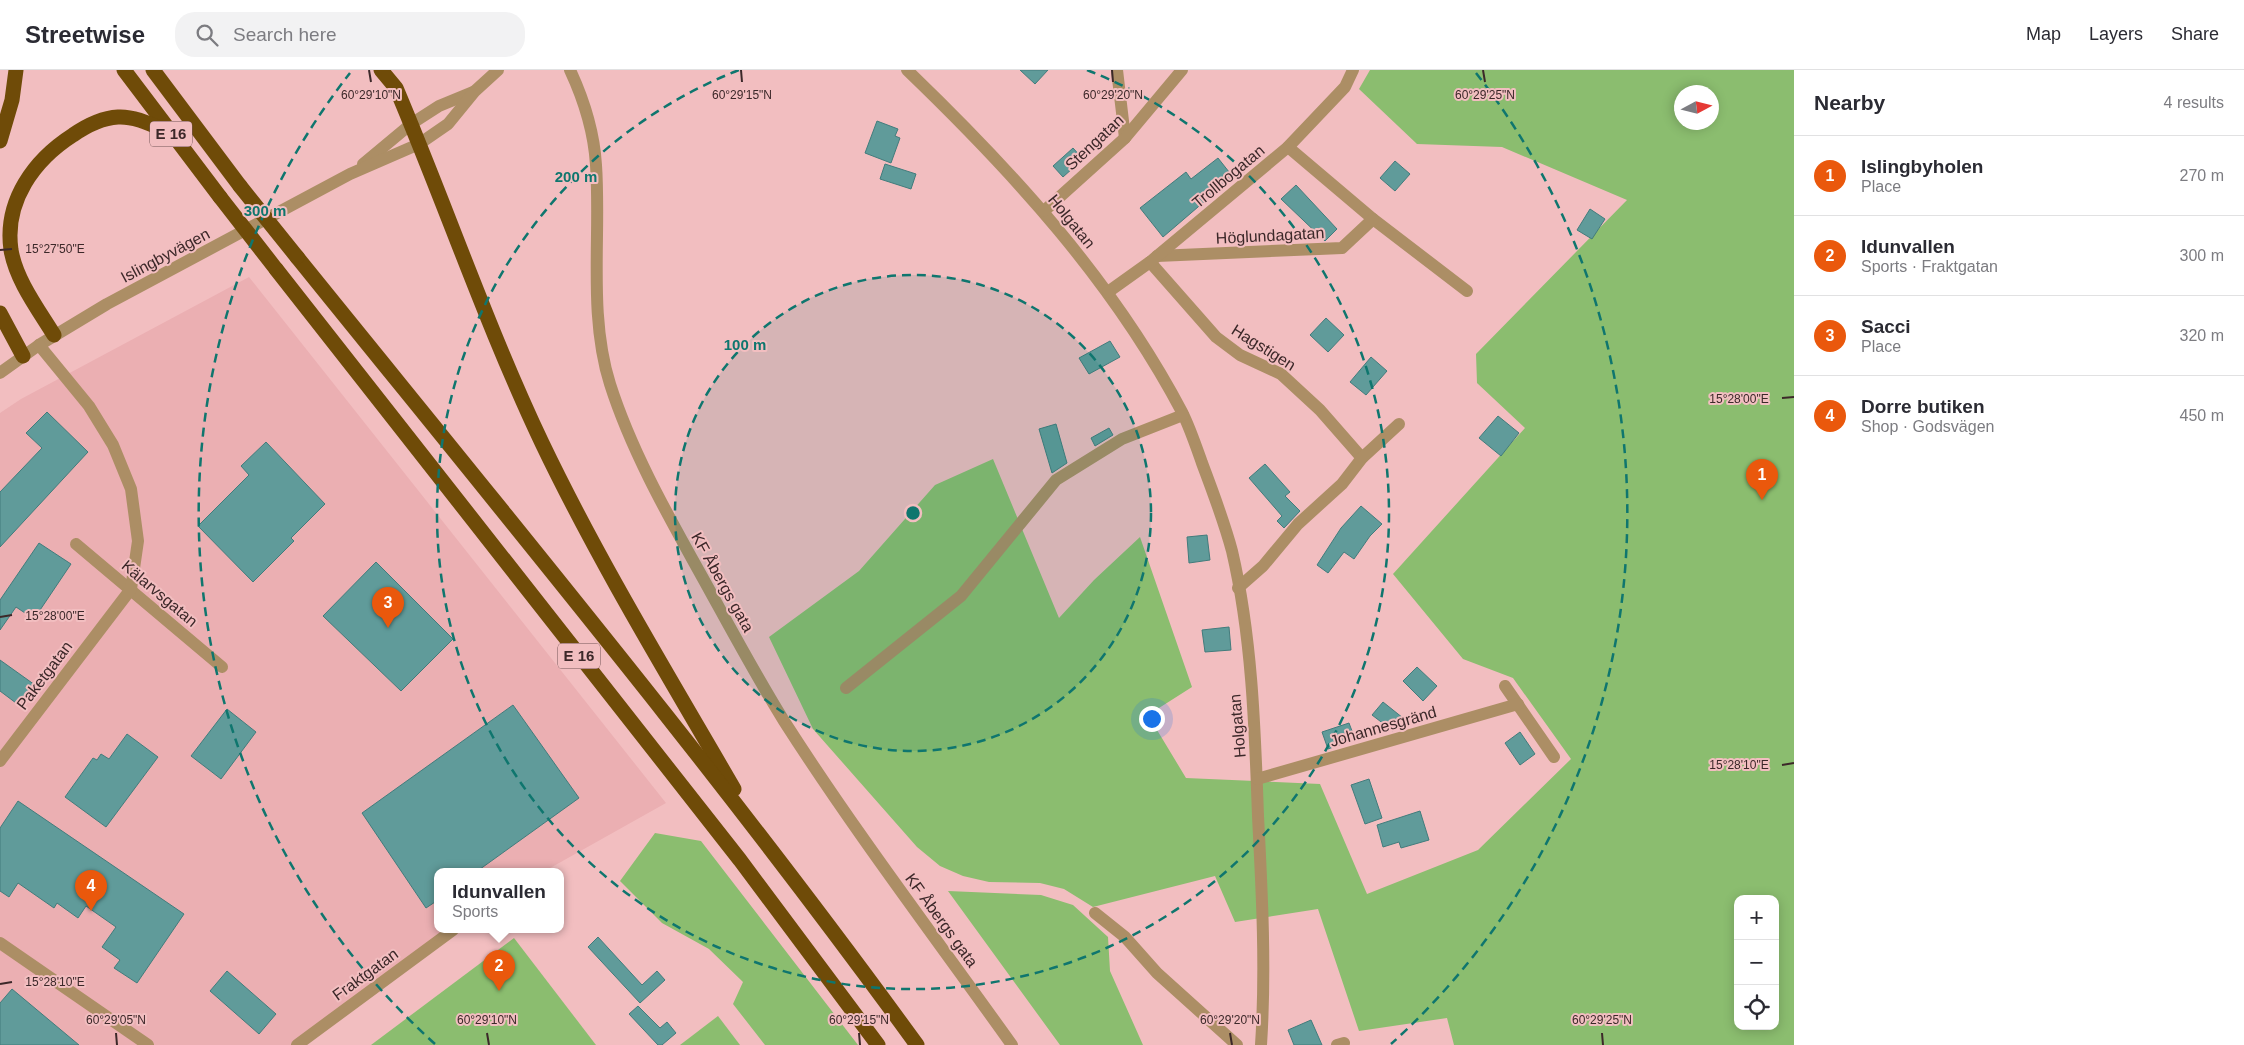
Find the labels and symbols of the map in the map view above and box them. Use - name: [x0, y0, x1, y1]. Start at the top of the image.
- north arrow: [1674, 85, 1719, 130]
- text: 60°29'10"N: [341, 88, 401, 102]
- text: 60°29'15"N: [712, 88, 772, 102]
- text: 60°29'20"N: [1083, 88, 1143, 102]
- text: 60°29'25"N: [1455, 88, 1515, 102]
- street label: Stengatan: [1062, 111, 1127, 173]
- road number: E 16: [150, 122, 192, 146]
- street label: Trollbogatan: [1189, 141, 1268, 211]
- text: 200 m: [555, 168, 597, 185]
- street label: Holgatan: [1045, 191, 1098, 252]
- text: 300 m: [244, 202, 286, 219]
- street label: Höglundagatan: [1215, 224, 1325, 247]
- street label: Islingbyvägen: [118, 225, 212, 286]
- text: 15°27'50"E: [25, 242, 85, 256]
- street label: Hagstigen: [1229, 321, 1299, 374]
- text: 100 m: [724, 336, 766, 353]
- text: 15°28'00"E: [1709, 392, 1769, 406]
- pin: 1: [1746, 459, 1778, 500]
- centre of rings: [904, 504, 922, 522]
- street label: KF Åbergs gata: [688, 529, 758, 635]
- street label: Kälarvsgatan: [118, 557, 201, 630]
- pin: 3: [372, 587, 404, 628]
- text: 15°28'00"E: [25, 609, 85, 623]
- street label: Paketgatan: [13, 638, 76, 713]
- road number: E 16: [558, 644, 600, 668]
- street label: Holgatan: [1226, 693, 1249, 759]
- street label: Johannesgränd: [1328, 703, 1439, 750]
- your location: [1139, 706, 1165, 732]
- text: 15°28'10"E: [1709, 758, 1769, 772]
- pin: 4: [75, 870, 107, 911]
- street label: KF Åbergs gata: [902, 870, 982, 970]
- street label: Fraktgatan: [329, 945, 401, 1004]
- pin: 2: [483, 950, 515, 991]
- text: 15°28'10"E: [25, 975, 85, 989]
- text: 60°29'05"N: [86, 1013, 146, 1027]
- text: 60°29'10"N: [457, 1013, 517, 1027]
- text: 60°29'15"N: [829, 1013, 889, 1027]
- text: 60°29'20"N: [1200, 1013, 1260, 1027]
- text: 60°29'25"N: [1572, 1013, 1632, 1027]

